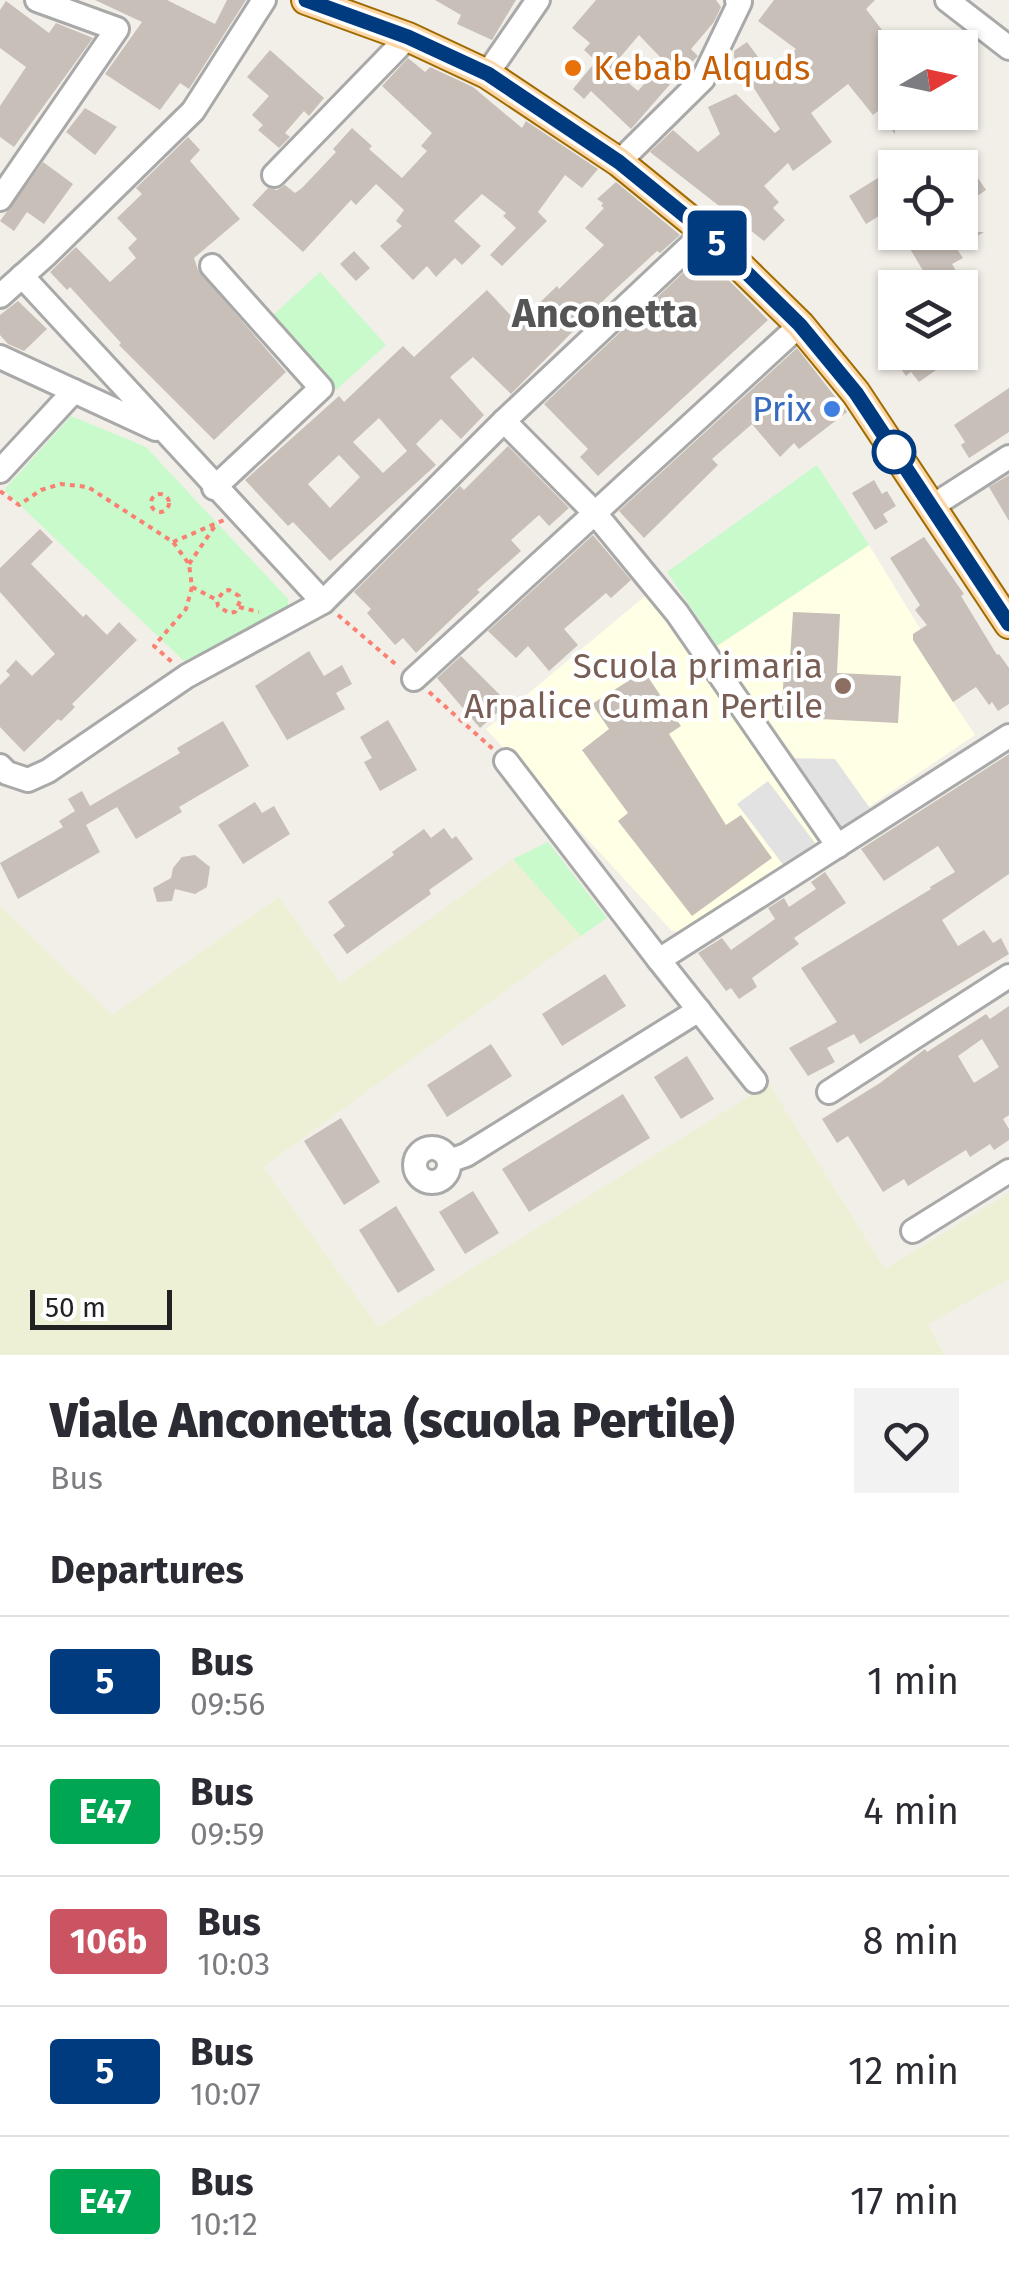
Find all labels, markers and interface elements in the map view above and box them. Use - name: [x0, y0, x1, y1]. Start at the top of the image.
- north arrow: [878, 30, 978, 130]
- map controls: [878, 30, 978, 370]
- place label: Kebab Alquds: [593, 47, 810, 89]
- marker: Kebab Alquds: [562, 57, 584, 79]
- button: locate: [878, 150, 978, 250]
- line badge: 5: [684, 210, 750, 276]
- text: 5: [708, 222, 726, 264]
- button: layers: [878, 270, 978, 370]
- district label: Anconetta: [511, 290, 698, 338]
- place label: Prix: [752, 388, 812, 430]
- marker: Prix: [821, 398, 843, 420]
- unlabelled marker: [873, 431, 915, 473]
- place label: Scuola primaria Arpalice Cuman Pertile: [464, 645, 823, 727]
- marker: Scuola primaria Arpalice Cuman Pertile: [832, 675, 854, 697]
- scale bar: [30, 1285, 172, 1330]
- text: 50 m: [45, 1291, 106, 1324]
- button: heart: [854, 1388, 959, 1493]
- text: Viale Anconetta (scuola Pertile): [50, 1392, 734, 1450]
- text: Bus: [50, 1459, 103, 1497]
- text: Departures: [50, 1547, 244, 1593]
- text: Bus: [190, 1639, 254, 1685]
- text: 1 min: [867, 1658, 959, 1704]
- text: 5: [96, 1660, 114, 1702]
- text: 09:56: [190, 1685, 265, 1723]
- text: Bus: [190, 1769, 254, 1815]
- text: 4 min: [863, 1788, 959, 1834]
- text: E47: [79, 1790, 131, 1832]
- text: 09:59: [190, 1815, 265, 1853]
- text: Bus: [197, 1899, 261, 1945]
- text: 8 min: [862, 1918, 959, 1964]
- text: 106b: [70, 1920, 147, 1962]
- text: 10:03: [197, 1945, 270, 1983]
- text: Bus: [190, 2029, 254, 2075]
- text: 12 min: [848, 2048, 959, 2094]
- text: 5: [96, 2050, 114, 2092]
- text: 10:07: [190, 2075, 261, 2113]
- text: Bus: [190, 2159, 254, 2205]
- text: 17 min: [850, 2178, 959, 2224]
- text: E47: [79, 2180, 131, 2222]
- text: 10:12: [190, 2205, 258, 2243]

